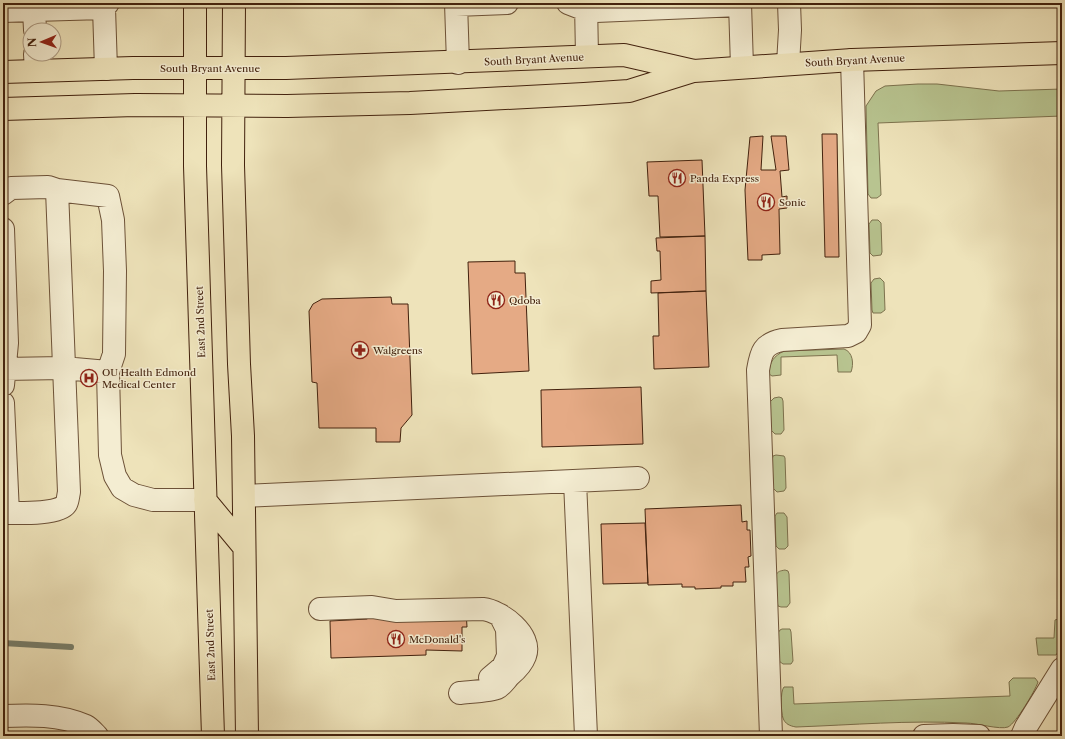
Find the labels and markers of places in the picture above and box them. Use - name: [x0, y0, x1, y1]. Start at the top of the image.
- restaurant icon: Panda Express: [667, 168, 687, 188]
- place label: Panda Express: [690, 172, 759, 185]
- restaurant icon: Sonic: [756, 192, 776, 212]
- place label: Sonic: [779, 196, 806, 209]
- restaurant icon: Qdoba: [486, 290, 506, 310]
- place label: Qdoba: [509, 294, 542, 307]
- pharmacy icon: Walgreens: [350, 340, 370, 360]
- place label: Walgreens: [372, 344, 422, 357]
- place label: OU Health Edmond Medical Center: [102, 366, 196, 391]
- hospital icon: OU Health Edmond Medical Center: [79, 368, 99, 388]
- restaurant icon: McDonald's: [386, 629, 406, 649]
- place label: McDonald's: [409, 633, 465, 646]

